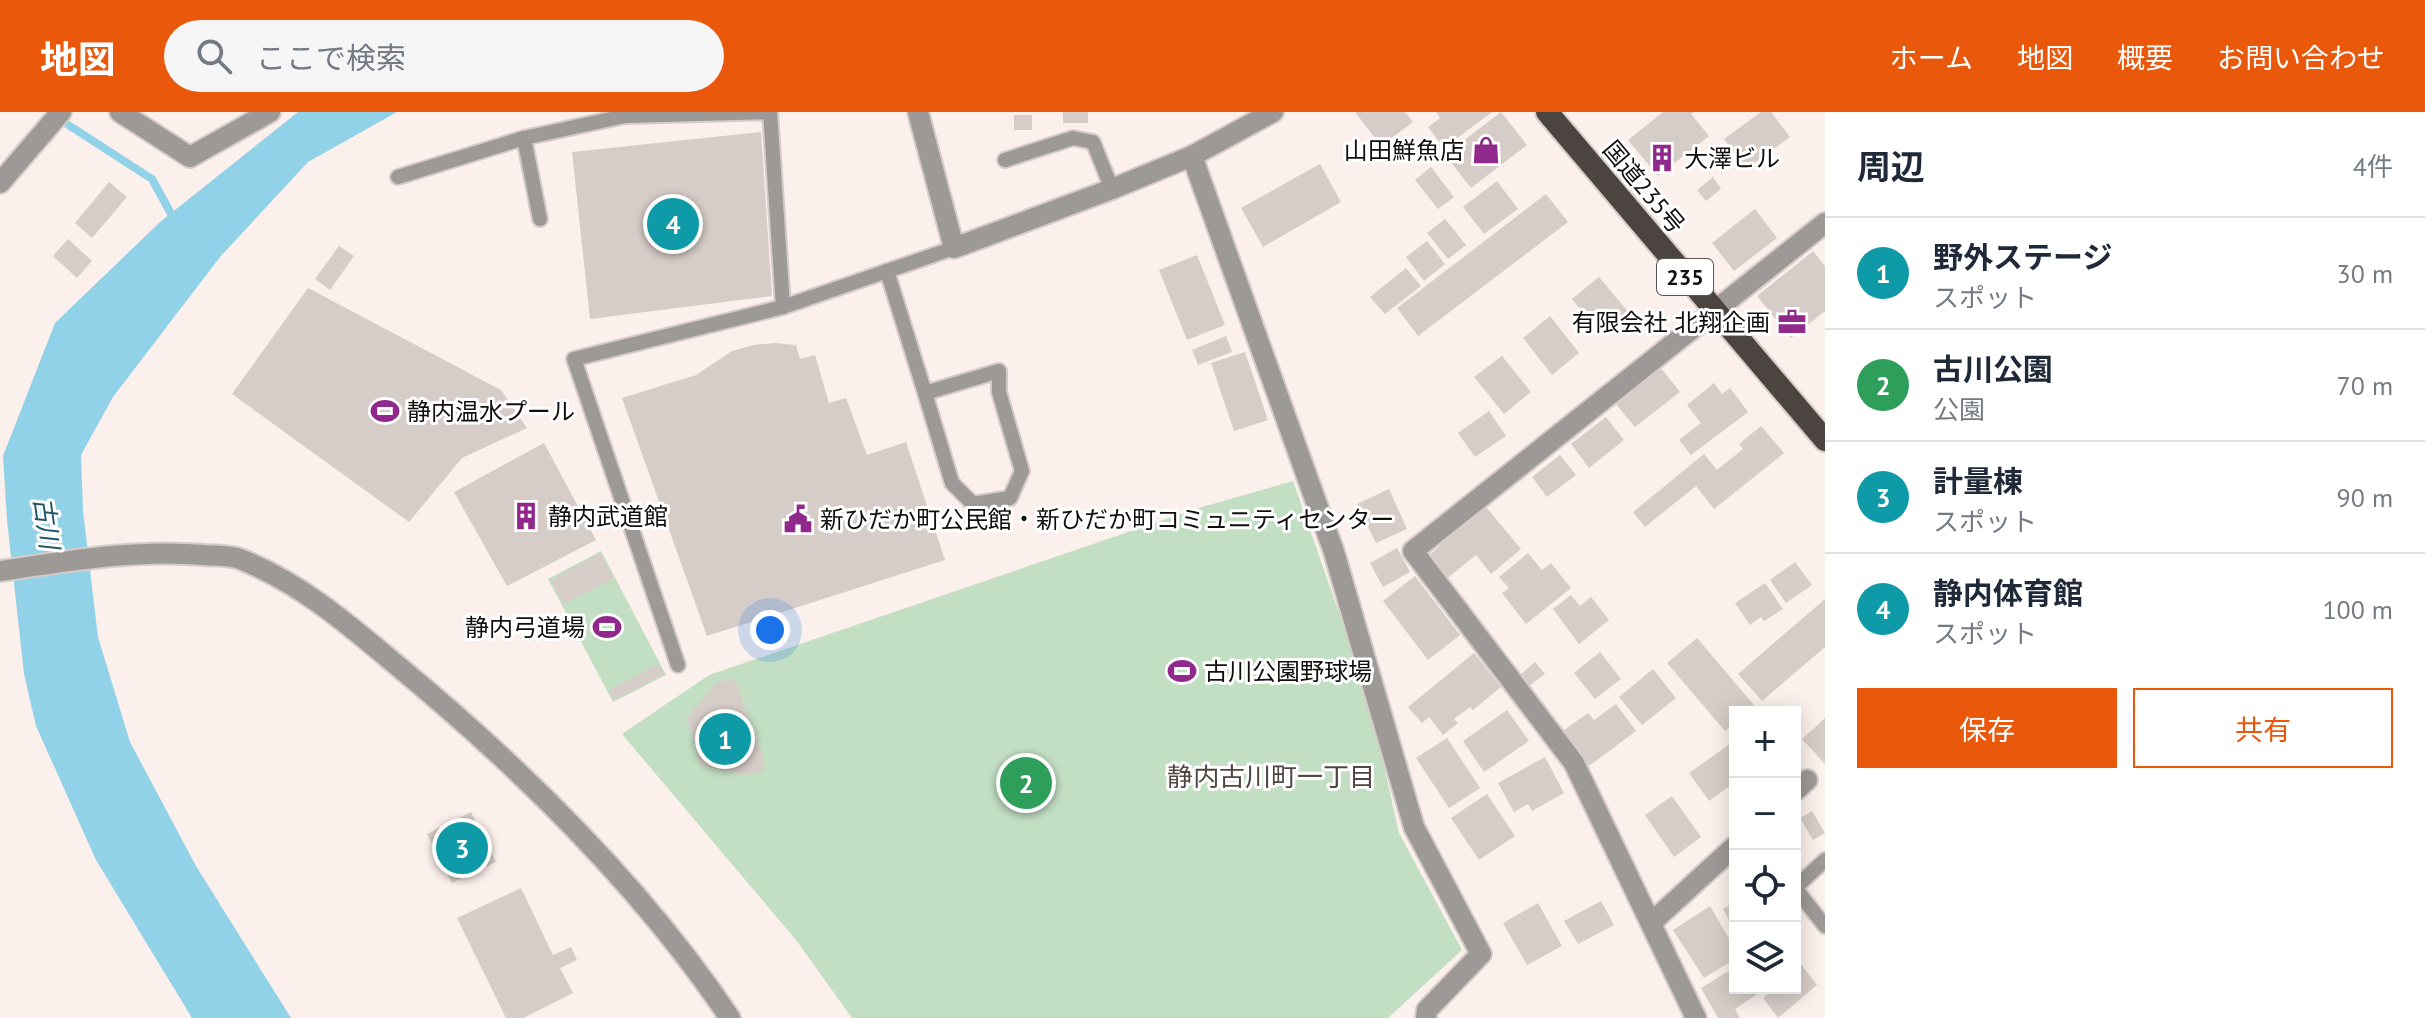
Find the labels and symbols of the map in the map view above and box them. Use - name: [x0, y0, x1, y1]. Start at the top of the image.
- street label: 国道235号: [1596, 134, 1692, 240]
- place label: 山田鮮魚店: [1344, 135, 1464, 166]
- shop icon: 山田鮮魚店: [1471, 135, 1501, 165]
- building icon: 大澤ビル: [1647, 143, 1677, 173]
- place label: 大澤ビル: [1684, 143, 1780, 174]
- pin: 4: [647, 194, 699, 254]
- road number: 235: [1657, 259, 1713, 295]
- place label: 有限会社 北翔企画: [1572, 307, 1770, 338]
- office icon: 有限会社 北翔企画: [1777, 307, 1807, 337]
- sports icon: 静内温水プール: [370, 396, 400, 426]
- place label: 静内温水プール: [407, 396, 575, 427]
- water label: 古川: [27, 495, 67, 554]
- building icon: 静内武道館: [511, 501, 541, 531]
- place label: 静内武道館: [548, 501, 668, 532]
- public building icon: 新ひだか町公民館・新ひだか町コミュニティセンター: [783, 504, 813, 534]
- place label: 新ひだか町公民館・新ひだか町コミュニティセンター: [820, 504, 1395, 535]
- your location: [750, 610, 790, 650]
- place label: 静内弓道場: [465, 612, 585, 643]
- sports icon: 静内弓道場: [592, 612, 622, 642]
- sports icon: 古川公園野球場: [1167, 656, 1197, 686]
- place label: 古川公園野球場: [1204, 656, 1372, 687]
- pin: 1: [699, 709, 751, 769]
- pin: 2: [1000, 753, 1052, 813]
- district label: 静内古川町一丁目: [1167, 760, 1375, 793]
- pin: 3: [436, 818, 488, 878]

